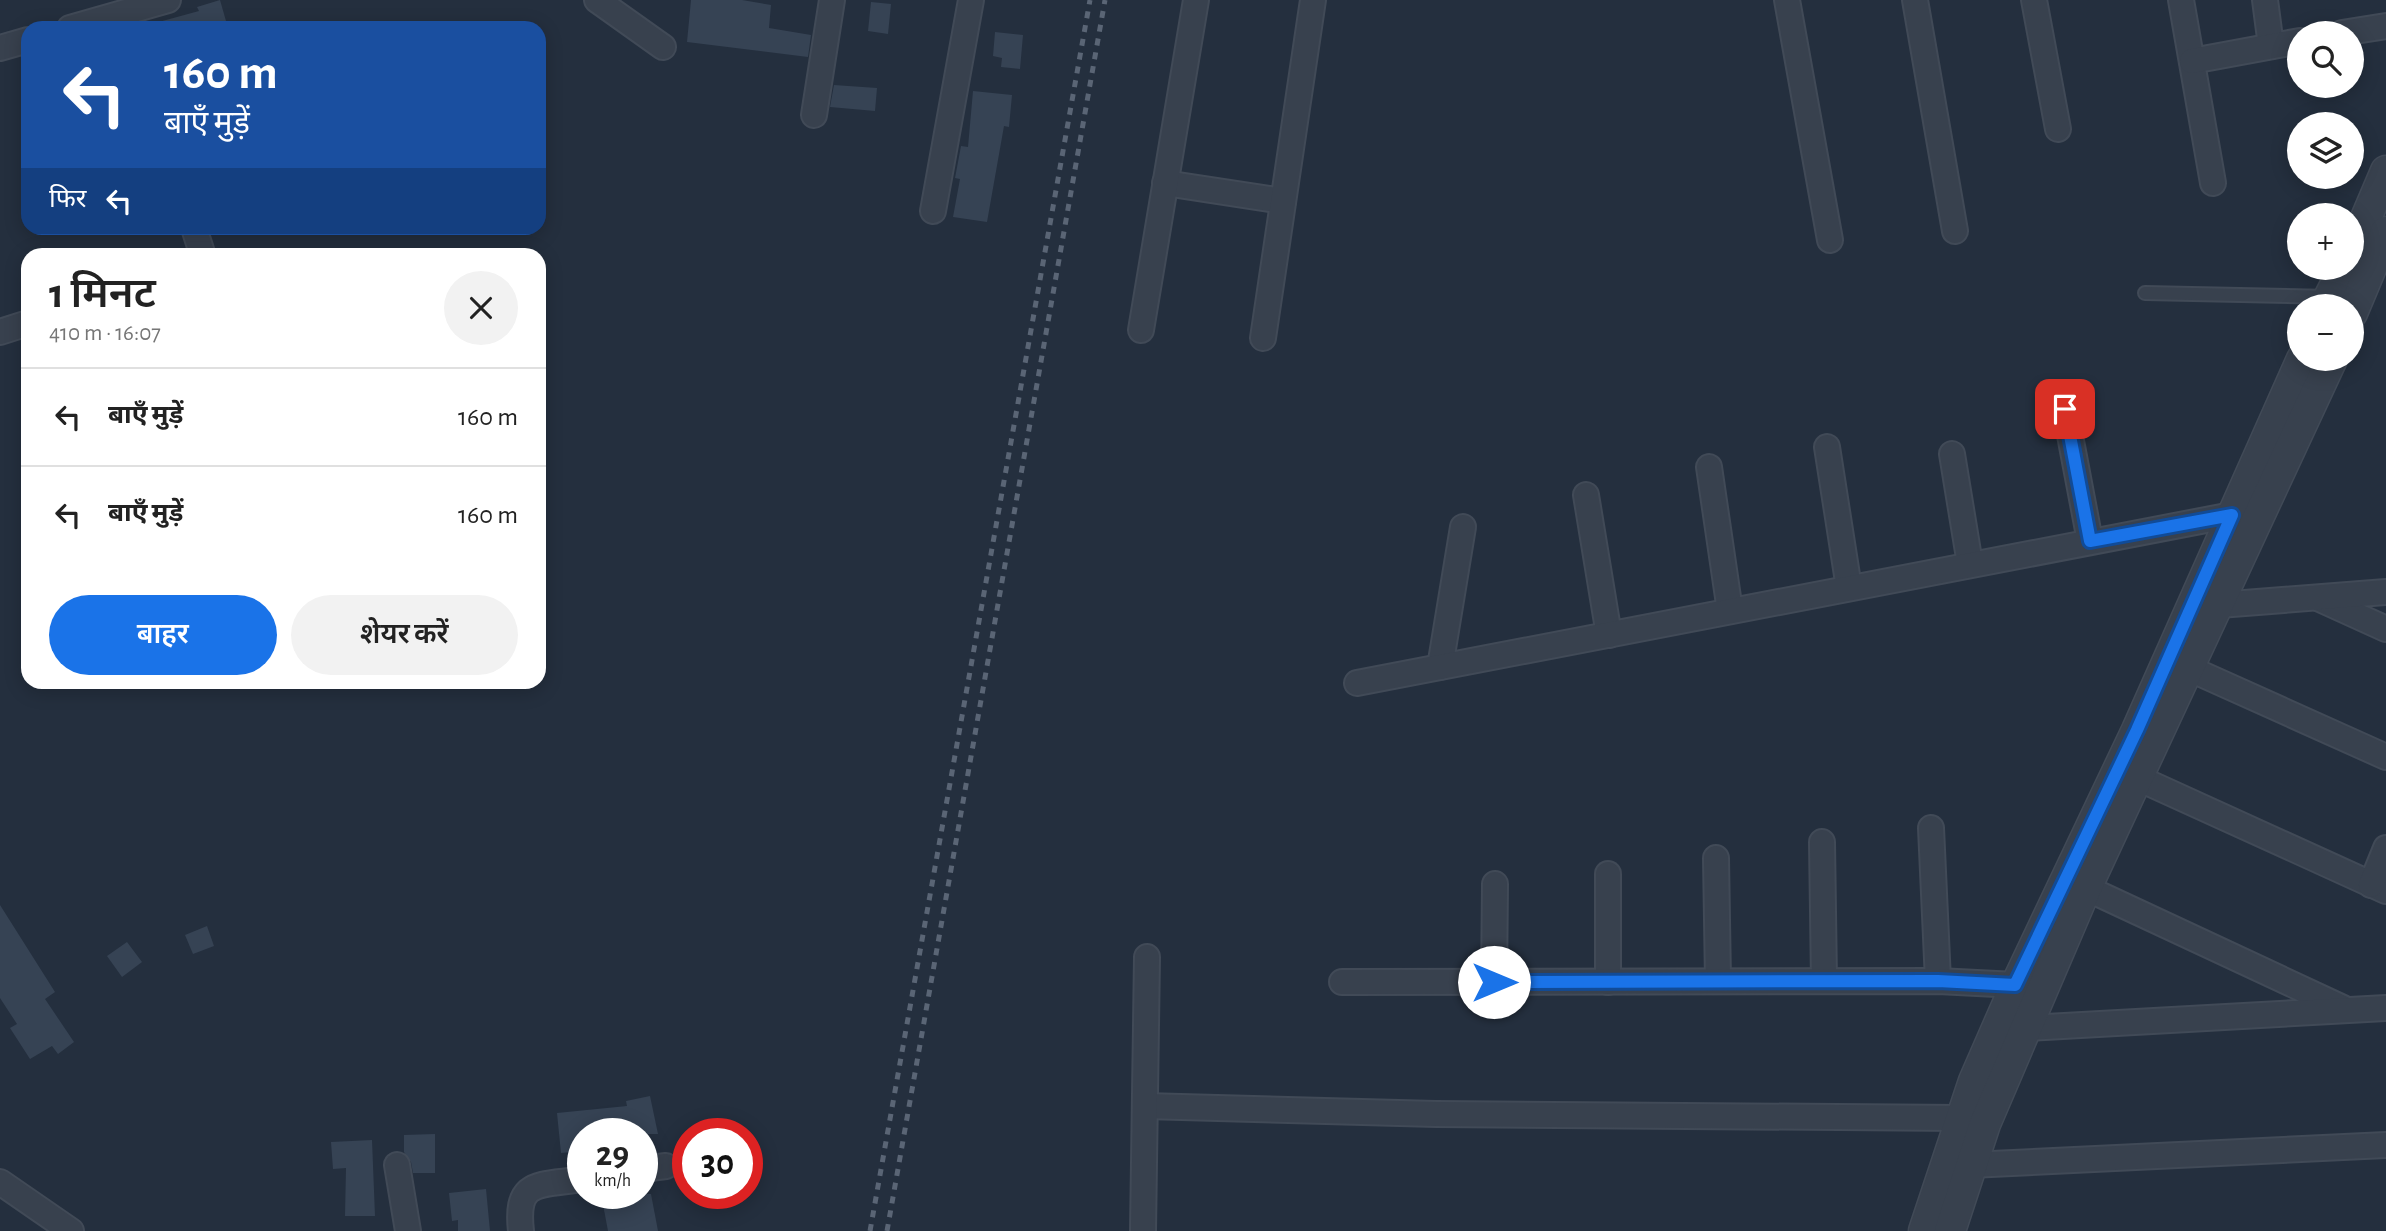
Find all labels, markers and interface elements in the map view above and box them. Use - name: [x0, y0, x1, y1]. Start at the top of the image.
- map controls: [2287, 21, 2364, 371]
- button: search: [2287, 21, 2364, 98]
- icon: left: [49, 49, 140, 140]
- text: 160 m: [164, 49, 278, 98]
- text: बाएँ मुड़ें: [164, 107, 250, 139]
- button: layers: [2287, 112, 2364, 189]
- icon: left: [100, 182, 138, 220]
- text: फिर: [49, 186, 86, 212]
- button: +: [2287, 203, 2364, 280]
- button: close: [444, 271, 518, 345]
- text: 1 मिनट: [49, 273, 156, 315]
- button: −: [2287, 294, 2364, 371]
- text: 410 m · 16:07: [49, 322, 161, 345]
- pin: [2035, 379, 2095, 439]
- icon: arrive: [2046, 390, 2084, 428]
- icon: left: [49, 398, 87, 436]
- text: बाएँ मुड़ें: [108, 402, 183, 428]
- text: 160 m: [458, 404, 518, 430]
- icon: left: [49, 496, 87, 534]
- text: बाएँ मुड़ें: [108, 500, 183, 526]
- text: 160 m: [458, 502, 518, 528]
- button: बाहर: [49, 595, 277, 675]
- button: शेयर करें: [291, 595, 518, 675]
- position arrow: [1457, 945, 1531, 1019]
- speed limit sign: 30: [672, 1118, 763, 1209]
- text: 29: [596, 1137, 629, 1172]
- text: km/h: [594, 1172, 631, 1190]

